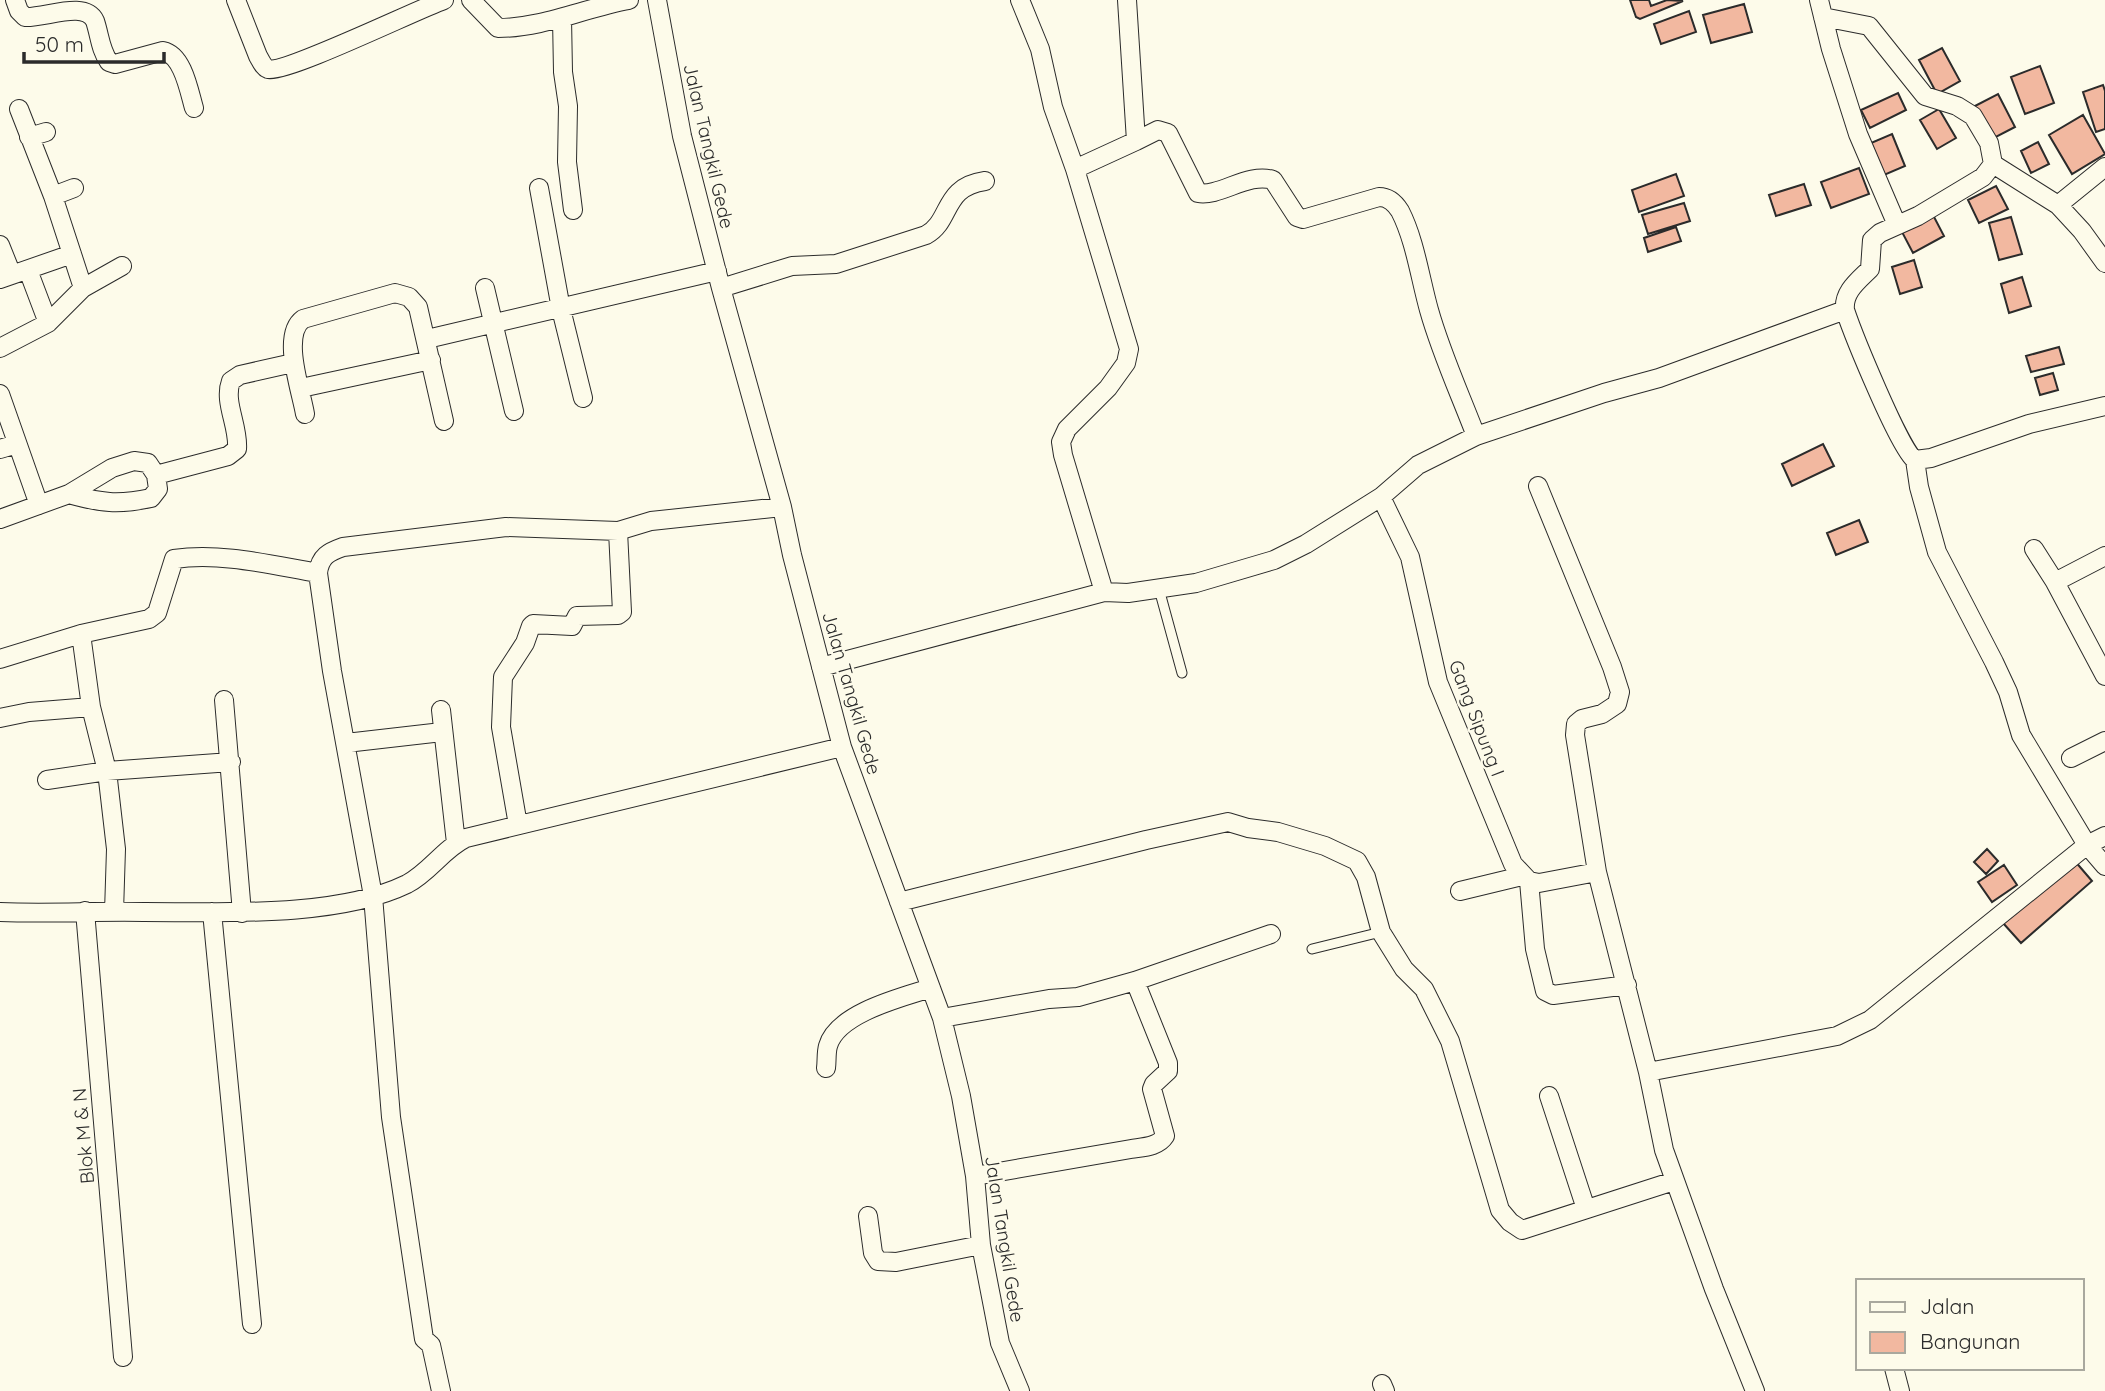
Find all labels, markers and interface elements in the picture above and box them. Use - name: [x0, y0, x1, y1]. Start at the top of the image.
- scale bar: [24, 21, 164, 65]
- text: 50 m: [35, 31, 84, 57]
- street label: Jalan Tangkil Gede: [678, 61, 740, 231]
- street label: Jalan Tangkil Gede: [817, 609, 887, 777]
- street label: Gang Sipung I: [1444, 656, 1510, 780]
- street label: Blok M & N: [67, 1087, 99, 1185]
- street label: Jalan Tangkil Gede: [980, 1154, 1030, 1324]
- legend: [1856, 1279, 2084, 1370]
- text: Jalan: [1920, 1293, 1974, 1319]
- text: Bangunan: [1920, 1328, 2020, 1354]

